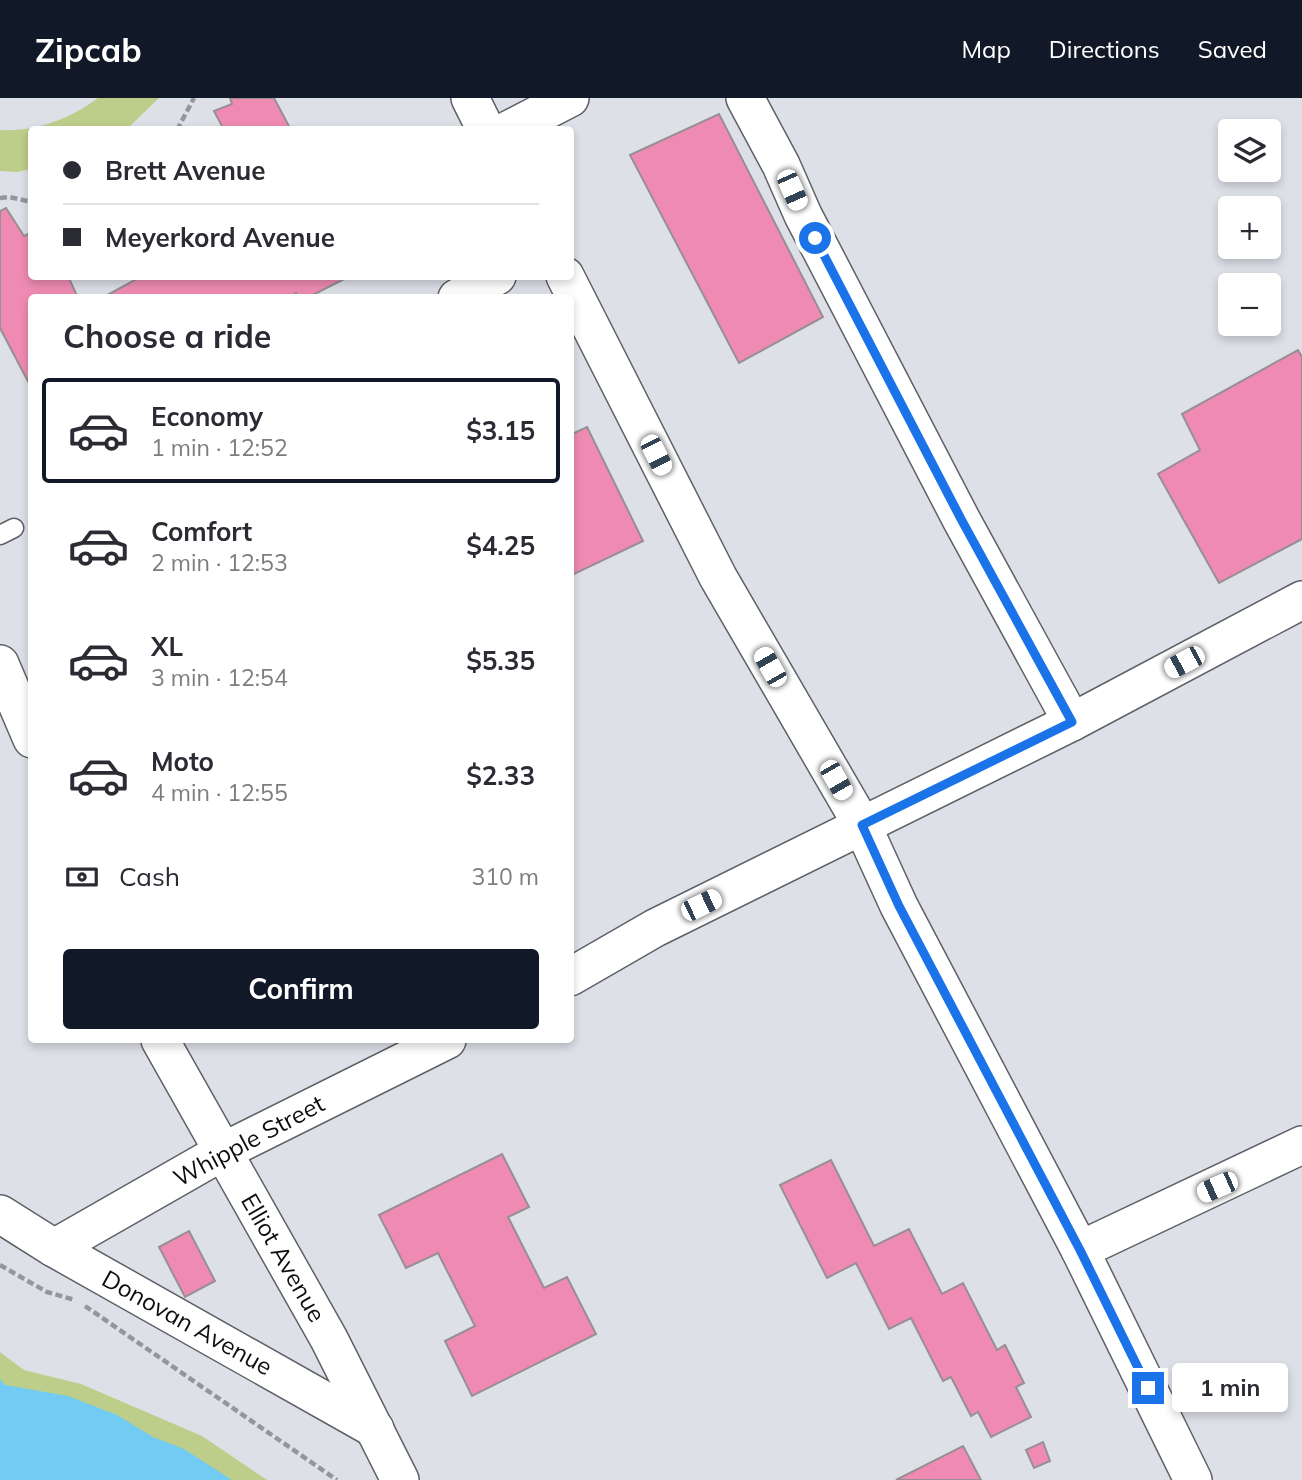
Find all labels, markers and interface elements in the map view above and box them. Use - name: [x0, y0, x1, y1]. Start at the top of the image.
- text: Zipcab: [35, 29, 142, 70]
- text: Map: [961, 34, 1011, 64]
- text: Directions: [1049, 34, 1160, 64]
- text: Saved: [1198, 34, 1267, 64]
- map controls: [1218, 119, 1281, 336]
- button: layers: [1218, 119, 1281, 182]
- text: Brett Avenue: [105, 154, 266, 187]
- car: [774, 167, 811, 213]
- button: +: [1218, 196, 1281, 259]
- text: Meyerkord Avenue: [105, 221, 335, 254]
- route start: [799, 222, 831, 254]
- button: −: [1218, 273, 1281, 336]
- text: Choose a ride: [63, 316, 271, 356]
- icon: car: [67, 399, 130, 462]
- text: Economy: [151, 400, 263, 433]
- text: $3.15: [466, 414, 535, 447]
- car: [638, 432, 675, 478]
- text: 1 min · 12:52: [151, 433, 288, 462]
- icon: car: [67, 514, 130, 577]
- text: Comfort: [151, 515, 252, 548]
- text: $4.25: [466, 529, 535, 562]
- text: 2 min · 12:53: [151, 548, 288, 577]
- icon: car: [67, 629, 130, 692]
- text: XL: [151, 630, 183, 663]
- car: [1161, 643, 1208, 681]
- text: $5.35: [466, 644, 535, 677]
- car: [751, 644, 790, 690]
- text: 3 min · 12:54: [151, 663, 288, 692]
- icon: car: [67, 744, 130, 807]
- text: Moto: [151, 745, 214, 778]
- car: [817, 757, 856, 803]
- text: $2.33: [466, 759, 535, 792]
- text: 4 min · 12:55: [151, 778, 288, 807]
- icon: cash: [63, 858, 101, 896]
- text: Cash: [119, 860, 180, 893]
- text: 310 m: [471, 862, 539, 891]
- car: [678, 886, 725, 924]
- button: Confirm: [63, 949, 539, 1029]
- street label: Whipple Street: [168, 1088, 329, 1192]
- car: [1194, 1169, 1241, 1205]
- street label: Elliot Avenue: [235, 1188, 333, 1327]
- street label: Donovan Avenue: [97, 1263, 278, 1381]
- callout: 1 min: [1172, 1364, 1288, 1412]
- route end: [1132, 1372, 1164, 1404]
- text: 1 min: [1200, 1373, 1260, 1402]

